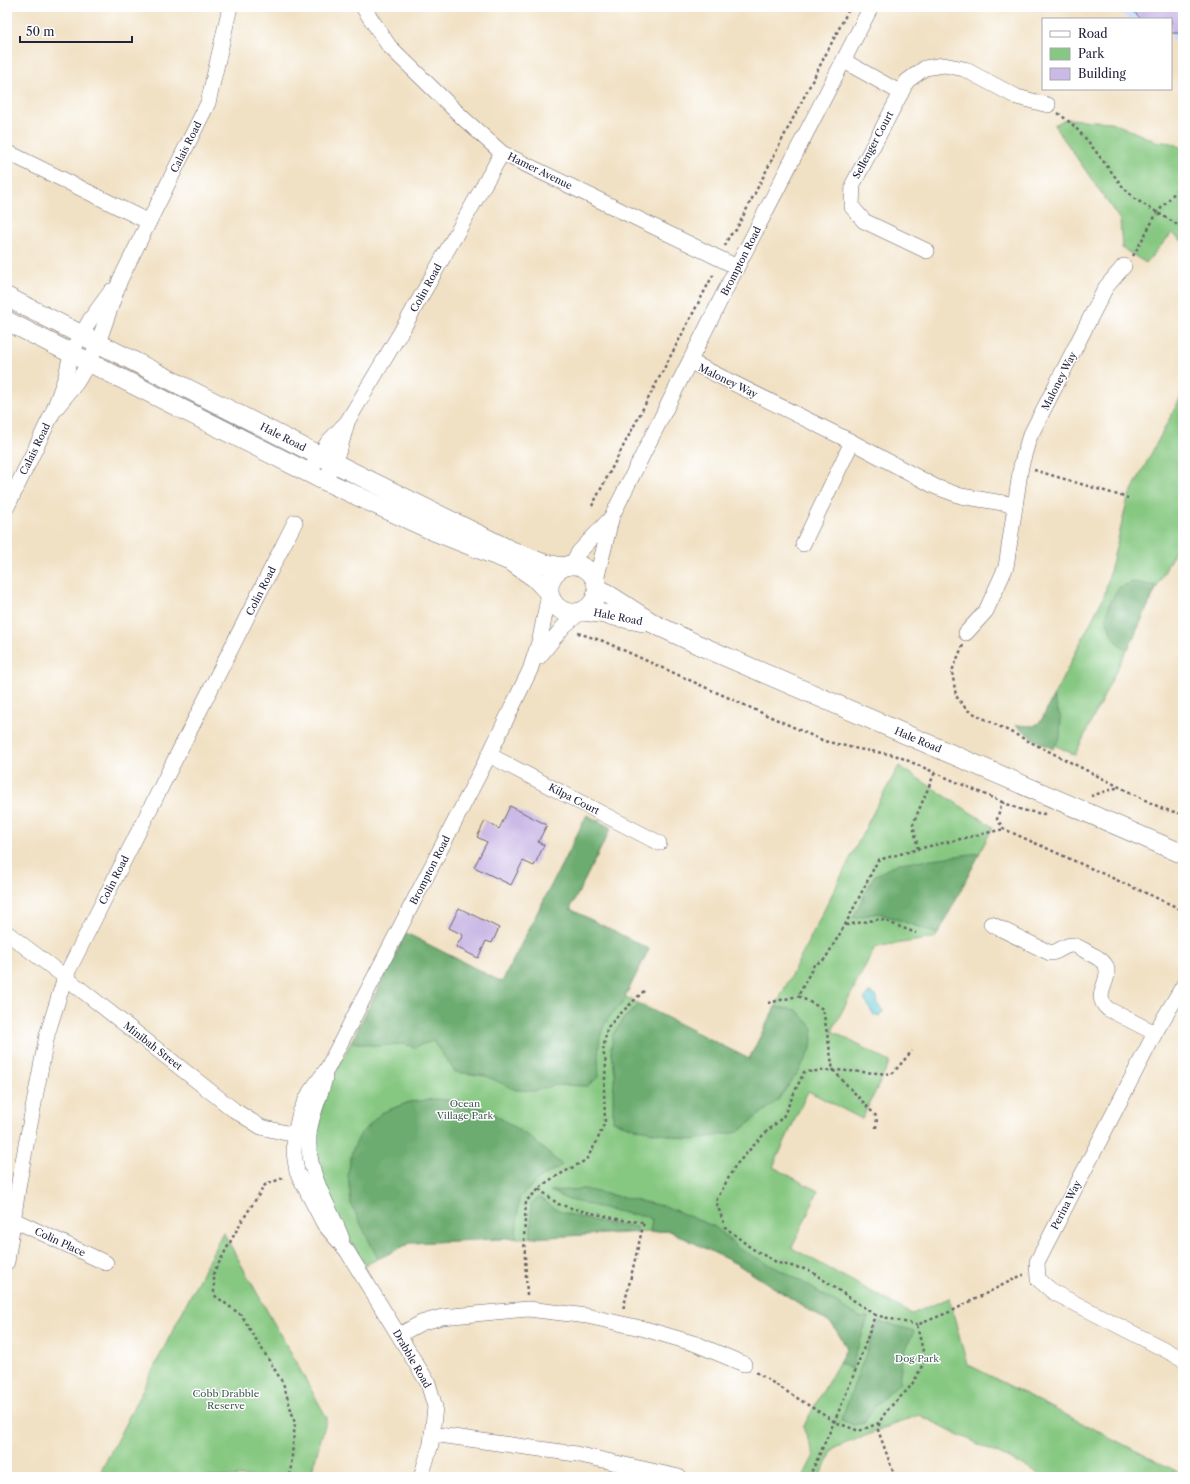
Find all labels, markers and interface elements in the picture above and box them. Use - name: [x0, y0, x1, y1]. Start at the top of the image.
- scale bar: [20, 18, 132, 44]
- legend: [1042, 18, 1172, 90]
- text: 50 m: [26, 24, 55, 39]
- text: Road: [1078, 26, 1108, 41]
- text: Park: [1078, 46, 1105, 61]
- text: Building: [1078, 66, 1126, 81]
- street label: Sellenger Court: [850, 109, 896, 181]
- street label: Calais Road: [167, 119, 205, 175]
- street label: Hamer Avenue: [505, 150, 575, 192]
- street label: Brompton Road: [718, 224, 764, 298]
- street label: Colin Road: [407, 261, 445, 315]
- street label: Maloney Way: [1039, 349, 1080, 413]
- street label: Maloney Way: [696, 361, 760, 401]
- street label: Hale Road: [258, 420, 308, 454]
- street label: Calais Road: [17, 421, 53, 477]
- street label: Colin Road: [243, 564, 279, 618]
- street label: Hale Road: [592, 606, 644, 628]
- street label: Hale Road: [893, 724, 943, 756]
- street label: Kilpa Court: [546, 781, 602, 818]
- street label: Brompton Road: [407, 833, 453, 907]
- street label: Colin Road: [96, 853, 132, 907]
- street label: Minibah Street: [121, 1019, 185, 1073]
- park label: Ocean Village Park: [436, 1097, 495, 1122]
- street label: Perina Way: [1048, 1178, 1084, 1232]
- street label: Colin Place: [33, 1225, 88, 1260]
- street label: Drabble Road: [390, 1327, 434, 1391]
- park label: Dog Park: [895, 1352, 940, 1365]
- park label: Cobb Drabble Reserve: [193, 1387, 260, 1412]

